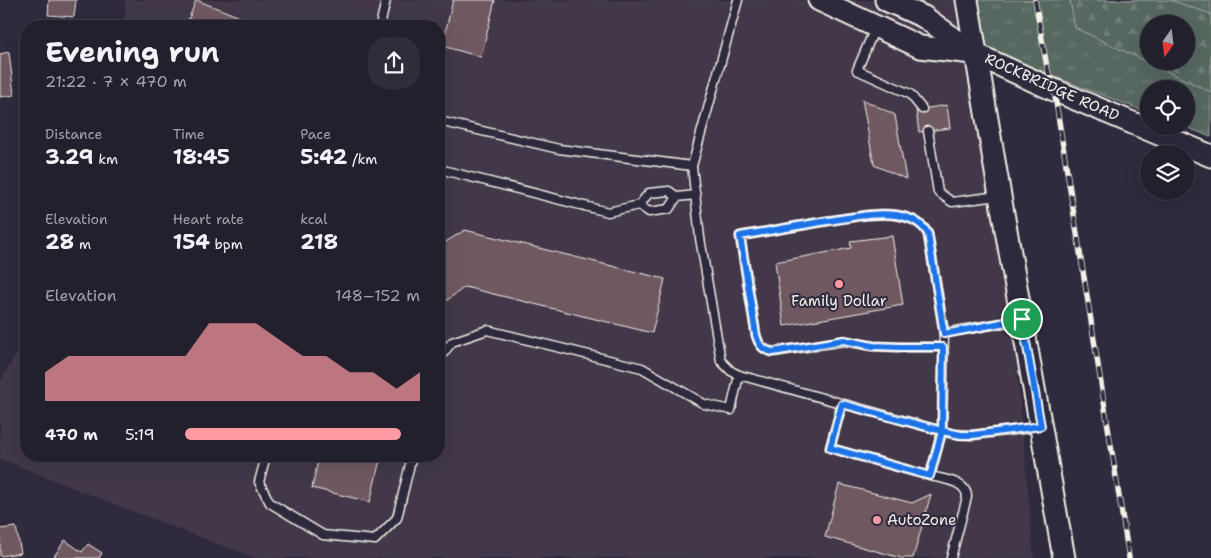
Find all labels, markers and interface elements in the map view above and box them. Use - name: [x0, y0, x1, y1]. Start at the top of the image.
- north arrow: [1140, 15, 1195, 70]
- map controls: [1140, 15, 1195, 200]
- text: Evening run: [45, 33, 220, 71]
- button: share: [368, 37, 420, 89]
- street label: ROCKBRIDGE ROAD: [982, 48, 1122, 126]
- text: 21:22 · 7 × 470 m: [45, 71, 187, 92]
- button: locate: [1140, 80, 1195, 135]
- text: Distance: [45, 125, 102, 143]
- text: Time: [173, 125, 205, 143]
- text: Pace: [300, 125, 331, 143]
- text: 3.29: [45, 143, 93, 171]
- text: 18:45: [173, 143, 230, 171]
- text: 5:42: [300, 143, 347, 171]
- button: layers: [1140, 145, 1195, 200]
- text: km: [93, 150, 118, 168]
- text: /km: [347, 150, 377, 168]
- text: Elevation: [45, 210, 108, 228]
- text: Heart rate: [173, 210, 244, 228]
- text: kcal: [300, 210, 328, 228]
- text: 28: [45, 228, 74, 256]
- text: 154: [173, 228, 210, 256]
- text: 218: [300, 228, 338, 256]
- text: m: [74, 235, 91, 253]
- text: bpm: [210, 235, 243, 253]
- marker: Family Dollar: [833, 278, 845, 290]
- text: Elevation: [45, 285, 117, 306]
- text: 148–152 m: [335, 285, 420, 306]
- place label: Family Dollar: [791, 291, 887, 311]
- pin: [1001, 298, 1043, 340]
- icon: arrive: [1008, 305, 1036, 333]
- text: 470 m: [45, 424, 98, 445]
- text: 5:19: [125, 424, 155, 445]
- place label: AutoZone: [887, 510, 957, 530]
- marker: AutoZone: [871, 514, 883, 526]

